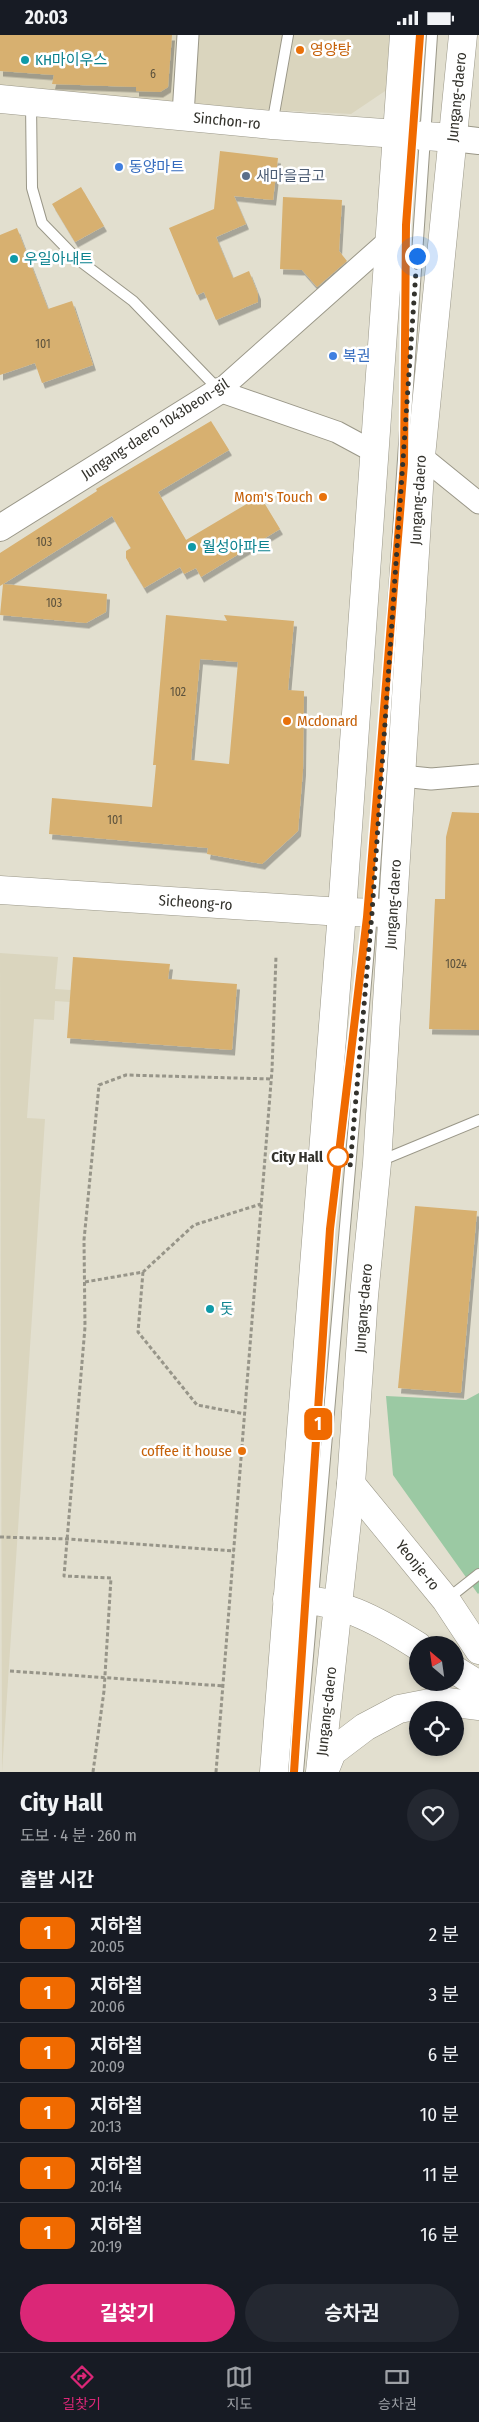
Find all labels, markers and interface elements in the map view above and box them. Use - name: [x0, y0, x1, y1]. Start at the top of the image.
- text: 20:03: [25, 6, 68, 29]
- place label: 영양탕: [310, 41, 352, 59]
- marker: 영양탕: [294, 44, 306, 56]
- place label: KH마이우스: [35, 51, 107, 69]
- street label: Jungang-daero: [443, 51, 470, 143]
- marker: KH마이우스: [19, 54, 31, 66]
- house number: 6: [150, 67, 156, 81]
- street label: Sinchon-ro: [192, 109, 262, 133]
- place label: 동양마트: [129, 158, 184, 176]
- marker: 동양마트: [113, 161, 125, 173]
- place label: 새마을금고: [256, 167, 325, 185]
- marker: 새마을금고: [240, 170, 252, 182]
- your location: [405, 244, 430, 269]
- place label: 우일아내트: [24, 250, 93, 268]
- marker: 우일아내트: [8, 253, 20, 265]
- house number: 101: [35, 337, 51, 351]
- place label: 복권: [343, 347, 371, 365]
- marker: 복권: [327, 350, 339, 362]
- street label: Jungang-daero 1043beon-gil: [78, 375, 232, 483]
- street label: Jungang-daero: [406, 454, 430, 545]
- place label: Mom's Touch: [234, 488, 313, 506]
- marker: Mom's Touch: [317, 491, 329, 503]
- house number: 103: [36, 535, 52, 549]
- place label: 월성아파트: [202, 538, 271, 556]
- marker: 월성아파트: [186, 541, 198, 553]
- house number: 103: [46, 596, 62, 610]
- house number: 102: [170, 685, 186, 699]
- place label: Mcdonard: [297, 712, 358, 730]
- marker: Mcdonard: [281, 715, 293, 727]
- house number: 101: [107, 813, 123, 827]
- street label: Jungang-daero: [381, 859, 405, 950]
- street label: Sicheong-ro: [158, 891, 233, 914]
- house number: 1024: [445, 957, 467, 971]
- marker: City Hall: [327, 1146, 349, 1168]
- place label: City Hall: [271, 1148, 324, 1166]
- street label: Jungang-daero: [351, 1262, 376, 1354]
- place label: 돗: [220, 1300, 234, 1318]
- marker: 돗: [204, 1303, 216, 1315]
- line badge: 1: [302, 1408, 334, 1440]
- text: 1: [314, 1413, 322, 1435]
- place label: coffee it house: [141, 1442, 232, 1460]
- marker: coffee it house: [236, 1445, 248, 1457]
- street label: Yeonje-ro: [392, 1537, 443, 1594]
- north arrow: [409, 1636, 464, 1691]
- map controls: [409, 1636, 464, 1756]
- street label: Jungang-daero: [313, 1666, 340, 1757]
- button: locate: [409, 1701, 464, 1756]
- text: City Hall: [20, 1789, 103, 1817]
- button: heart: [407, 1789, 459, 1841]
- text: 도보 · 4 분 · 260 m: [20, 1826, 137, 1845]
- text: 출발 시간: [20, 1868, 94, 1891]
- text: 지하철: [90, 1914, 142, 1937]
- text: 1: [44, 1922, 51, 1944]
- text: 2 분: [429, 1923, 459, 1946]
- text: 20:05: [90, 1937, 124, 1956]
- text: 지하철: [90, 1974, 142, 1997]
- text: 1: [44, 1982, 51, 2004]
- text: 3 분: [428, 1983, 459, 2006]
- text: 20:06: [90, 1997, 125, 2016]
- text: 지하철: [90, 2034, 142, 2057]
- text: 1: [44, 2042, 51, 2064]
- text: 6 분: [428, 2043, 459, 2066]
- text: 20:09: [90, 2057, 125, 2076]
- text: 지하철: [90, 2094, 142, 2117]
- text: 1: [44, 2102, 51, 2124]
- text: 10 분: [420, 2103, 459, 2126]
- text: 20:13: [90, 2117, 122, 2136]
- text: 지하철: [90, 2154, 142, 2177]
- text: 1: [44, 2162, 51, 2184]
- text: 11 분: [423, 2163, 459, 2186]
- text: 20:14: [90, 2177, 122, 2196]
- text: 지하철: [90, 2214, 142, 2237]
- text: 1: [44, 2222, 51, 2244]
- text: 16 분: [420, 2223, 459, 2246]
- text: 20:19: [90, 2237, 122, 2256]
- button: 길찾기: [20, 2284, 235, 2342]
- button: 승차권: [245, 2284, 459, 2342]
- tab: 길찾기: [62, 2363, 101, 2413]
- tab: 지도: [225, 2363, 253, 2413]
- tab: 승차권: [378, 2363, 417, 2413]

